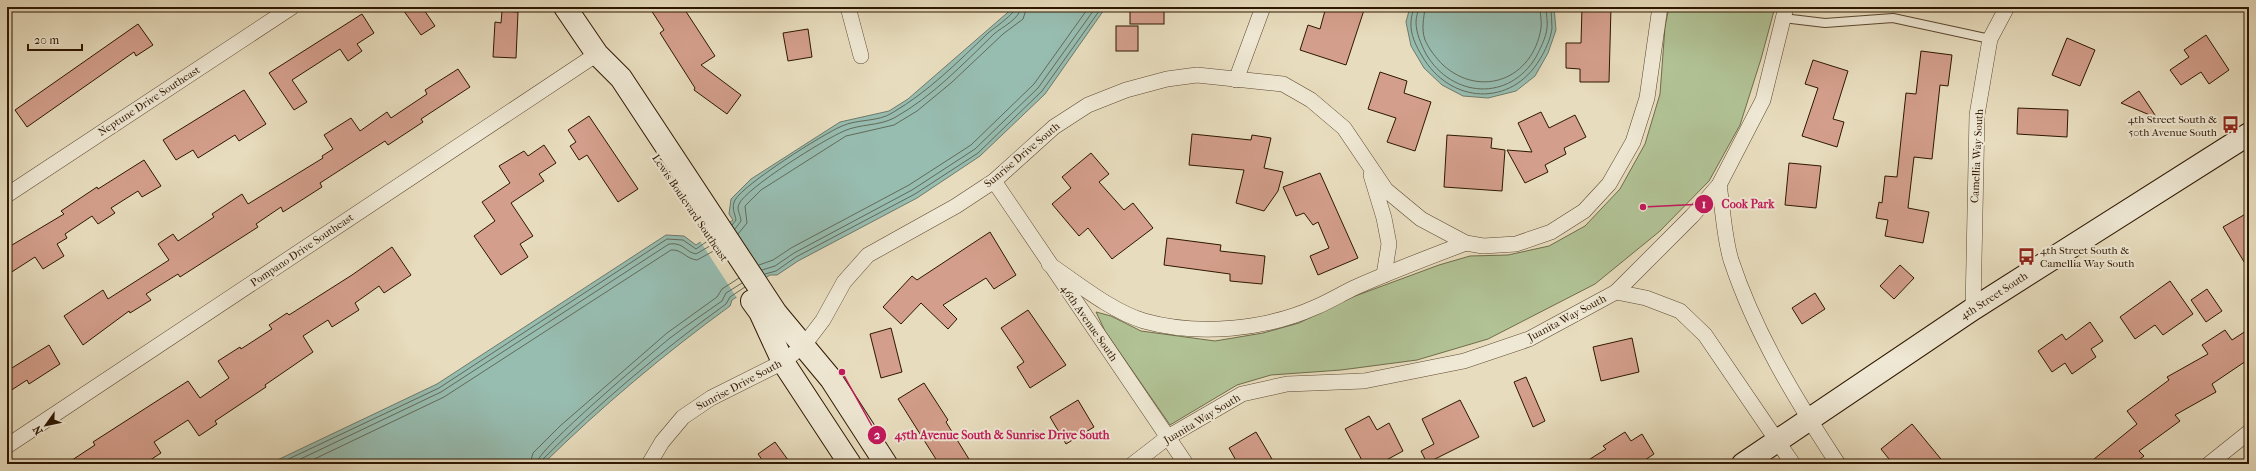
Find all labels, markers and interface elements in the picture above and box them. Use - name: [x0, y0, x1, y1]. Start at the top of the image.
- scale bar: [28, 26, 82, 52]
- text: 20 m: [34, 33, 59, 47]
- street label: Neptune Drive Southeast: [96, 63, 202, 139]
- street label: Camellia Way South: [1968, 108, 1986, 203]
- place label: 4th Street South & 50th Avenue South: [2128, 113, 2218, 139]
- bus stop icon: 4th Street South & 50th Avenue South: [2220, 115, 2240, 135]
- street label: Sunrise Drive South: [982, 119, 1063, 190]
- street label: Lewis Boulevard Southeast: [649, 152, 731, 264]
- callout: Cook Park: [1694, 192, 1783, 216]
- text: 1: [1702, 197, 1706, 211]
- text: Cook Park: [1722, 197, 1775, 211]
- street label: Pompano Drive Southeast: [248, 211, 356, 289]
- place label: 4th Street South & Camellia Way South: [2040, 244, 2135, 270]
- bus stop icon: 4th Street South & Camellia Way South: [2017, 246, 2037, 266]
- street label: 4th Street South: [1958, 269, 2031, 323]
- street label: 46th Avenue South: [1058, 282, 1121, 364]
- street label: Juanita Way South: [1525, 291, 1609, 345]
- street label: Sunrise Drive South: [694, 357, 785, 413]
- street label: Juanita Way South: [1161, 391, 1243, 447]
- north arrow: [26, 405, 66, 445]
- text: N: [30, 423, 46, 437]
- callout: 45th Avenue South & Sunrise Drive South: [867, 423, 1118, 447]
- text: 2: [874, 428, 881, 442]
- text: 45th Avenue South & Sunrise Drive South: [893, 428, 1110, 443]

